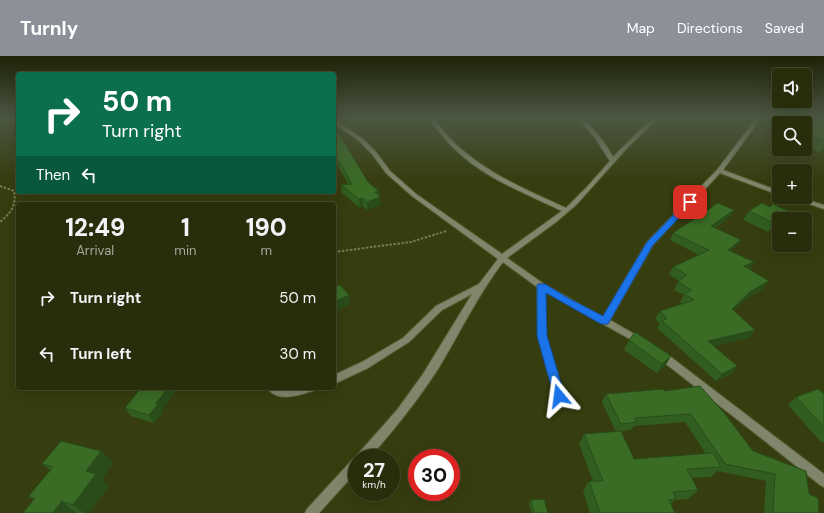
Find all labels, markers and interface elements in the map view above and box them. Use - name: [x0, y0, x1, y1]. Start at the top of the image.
- text: Turnly: [20, 16, 78, 41]
- text: Map: [627, 19, 655, 37]
- text: Directions: [677, 19, 743, 37]
- text: Saved: [765, 19, 804, 37]
- map controls: [772, 68, 812, 252]
- button: sound: [772, 68, 812, 108]
- text: 50 m: [102, 83, 172, 120]
- icon: right: [36, 88, 88, 140]
- button: search: [772, 116, 812, 156]
- text: Turn right: [102, 119, 182, 143]
- icon: left: [78, 164, 100, 186]
- button: +: [772, 164, 812, 204]
- text: Then: [36, 165, 70, 185]
- pin: [673, 185, 707, 219]
- icon: arrive: [679, 191, 701, 213]
- text: 12:49: [65, 212, 125, 243]
- text: 1: [181, 212, 190, 243]
- text: 190: [246, 212, 287, 243]
- button: −: [772, 212, 812, 252]
- text: Arrival: [76, 242, 114, 259]
- text: min: [174, 242, 197, 259]
- text: m: [260, 242, 272, 259]
- icon: right: [36, 287, 58, 309]
- text: Turn right: [70, 288, 141, 308]
- text: 50 m: [279, 288, 316, 308]
- icon: left: [36, 343, 58, 365]
- text: Turn left: [70, 344, 131, 364]
- text: 30 m: [280, 344, 316, 364]
- position arrow: [538, 375, 580, 417]
- speed limit sign: 30: [408, 449, 460, 501]
- text: 27: [363, 457, 385, 483]
- text: km/h: [362, 478, 386, 491]

